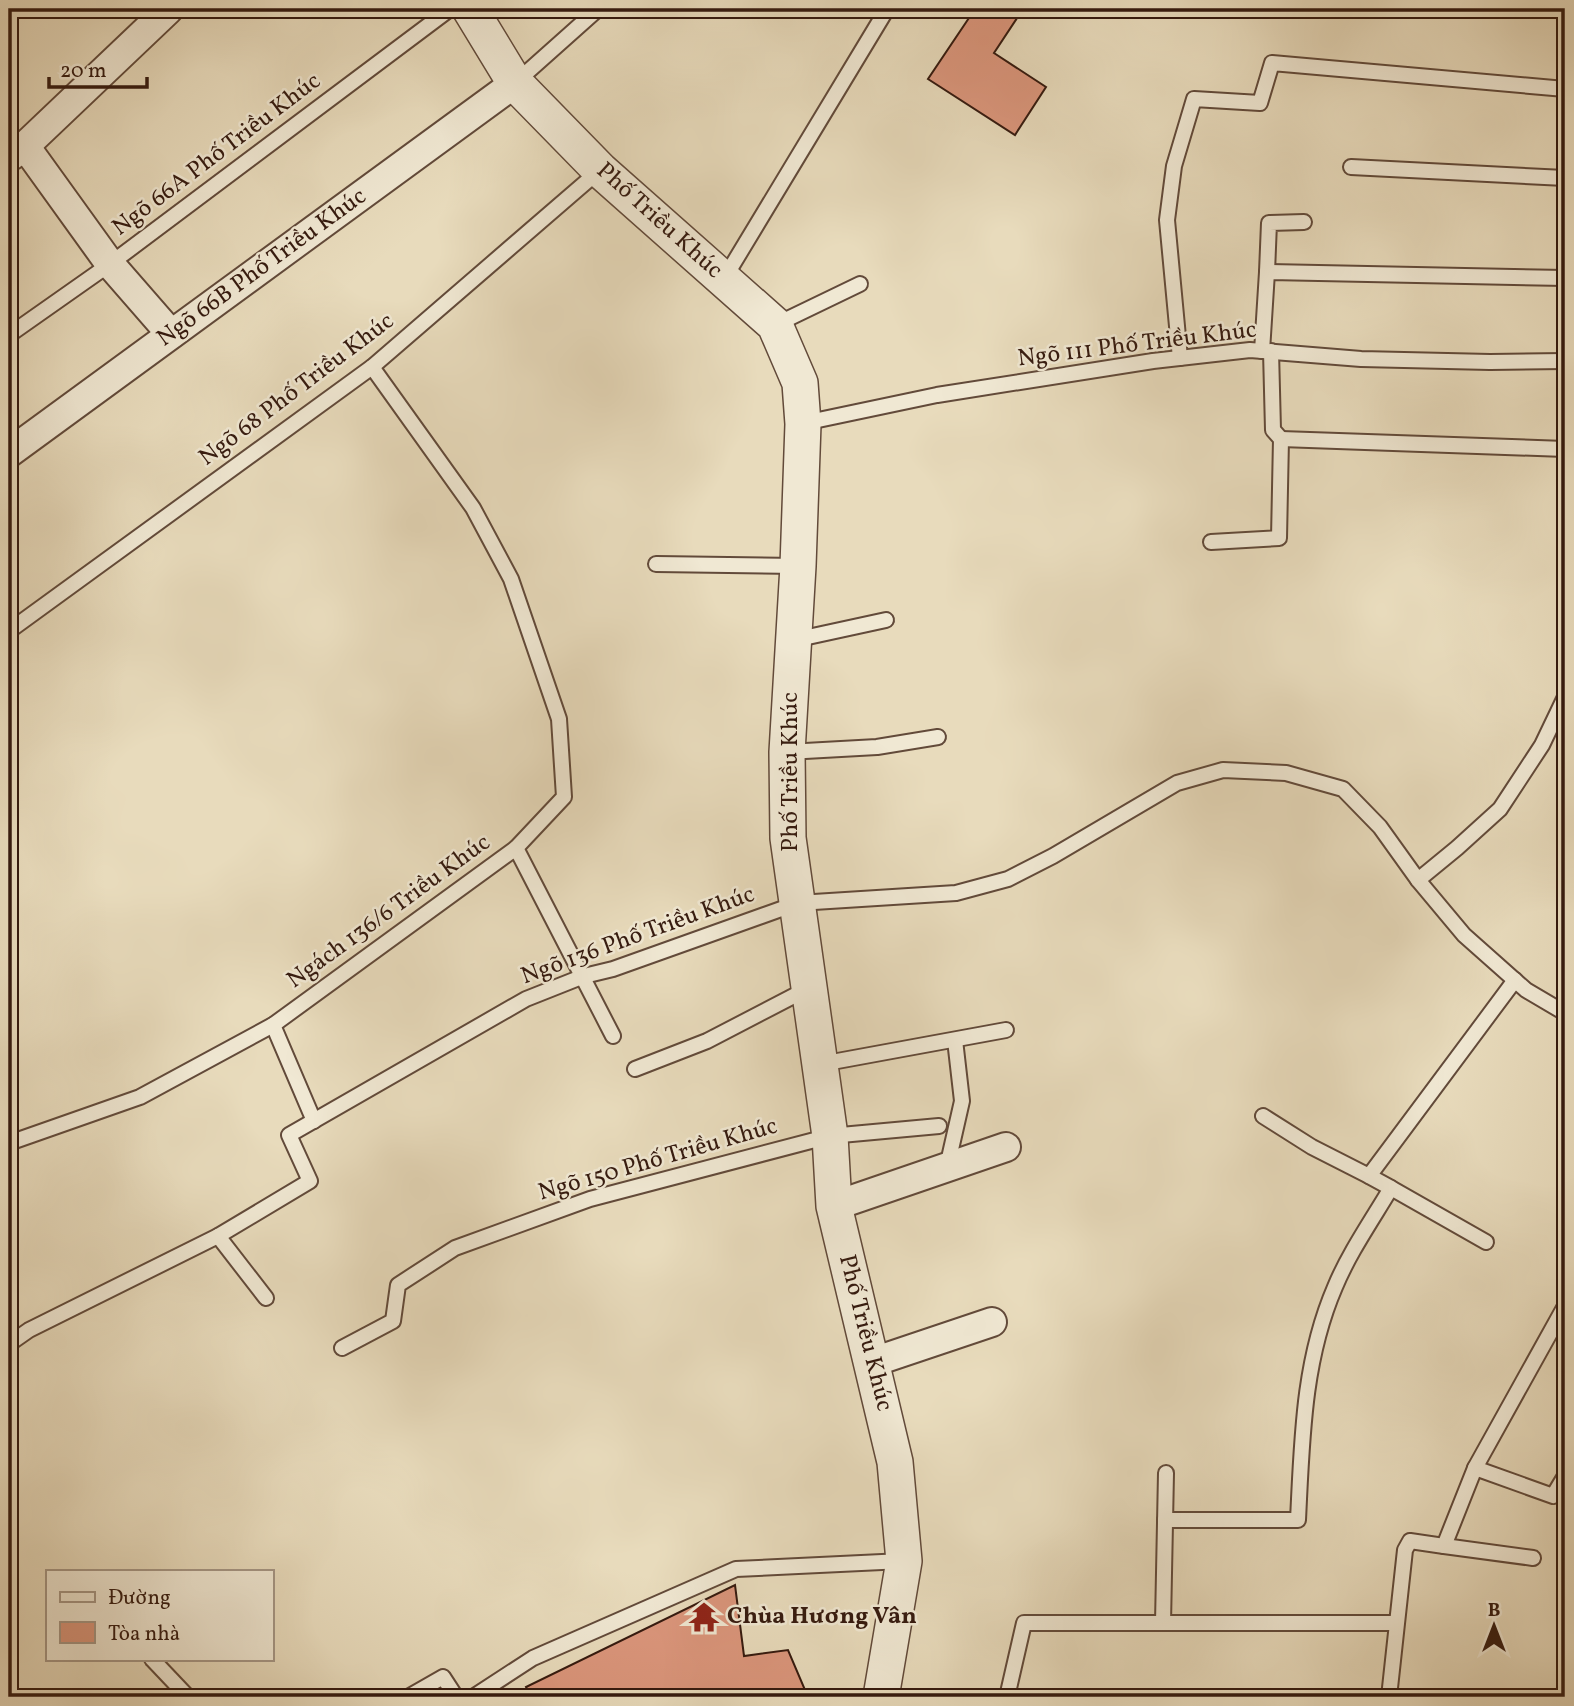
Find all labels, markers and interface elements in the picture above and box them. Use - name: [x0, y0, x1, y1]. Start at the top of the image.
- scale bar: [49, 46, 147, 90]
- text: 20 m: [60, 57, 106, 86]
- street label: Ngõ 66A Phố Triều Khúc: [105, 65, 329, 245]
- street label: Phố Triều Khúc: [588, 155, 730, 287]
- street label: Ngõ 66B Phố Triều Khúc: [150, 180, 374, 356]
- street label: Ngõ 68 Phố Triều Khúc: [192, 305, 402, 475]
- street label: Ngõ 111 Phố Triều Khúc: [1016, 313, 1258, 377]
- street label: Phố Triều Khúc: [774, 692, 808, 852]
- street label: Ngách 136/6 Triều Khúc: [280, 826, 498, 998]
- street label: Ngõ 136 Phố Triều Khúc: [517, 878, 759, 994]
- street label: Ngõ 150 Phố Triều Khúc: [534, 1110, 782, 1210]
- street label: Phố Triều Khúc: [829, 1251, 901, 1415]
- legend: [46, 1570, 273, 1660]
- text: Đường: [108, 1584, 171, 1613]
- north arrow: [1458, 1590, 1528, 1660]
- text: B: [1488, 1598, 1500, 1624]
- temple icon: Chùa Hương Vân: [687, 1600, 721, 1634]
- place label: Chùa Hương Vân: [727, 1600, 917, 1634]
- text: Tòa nhà: [108, 1620, 180, 1649]

